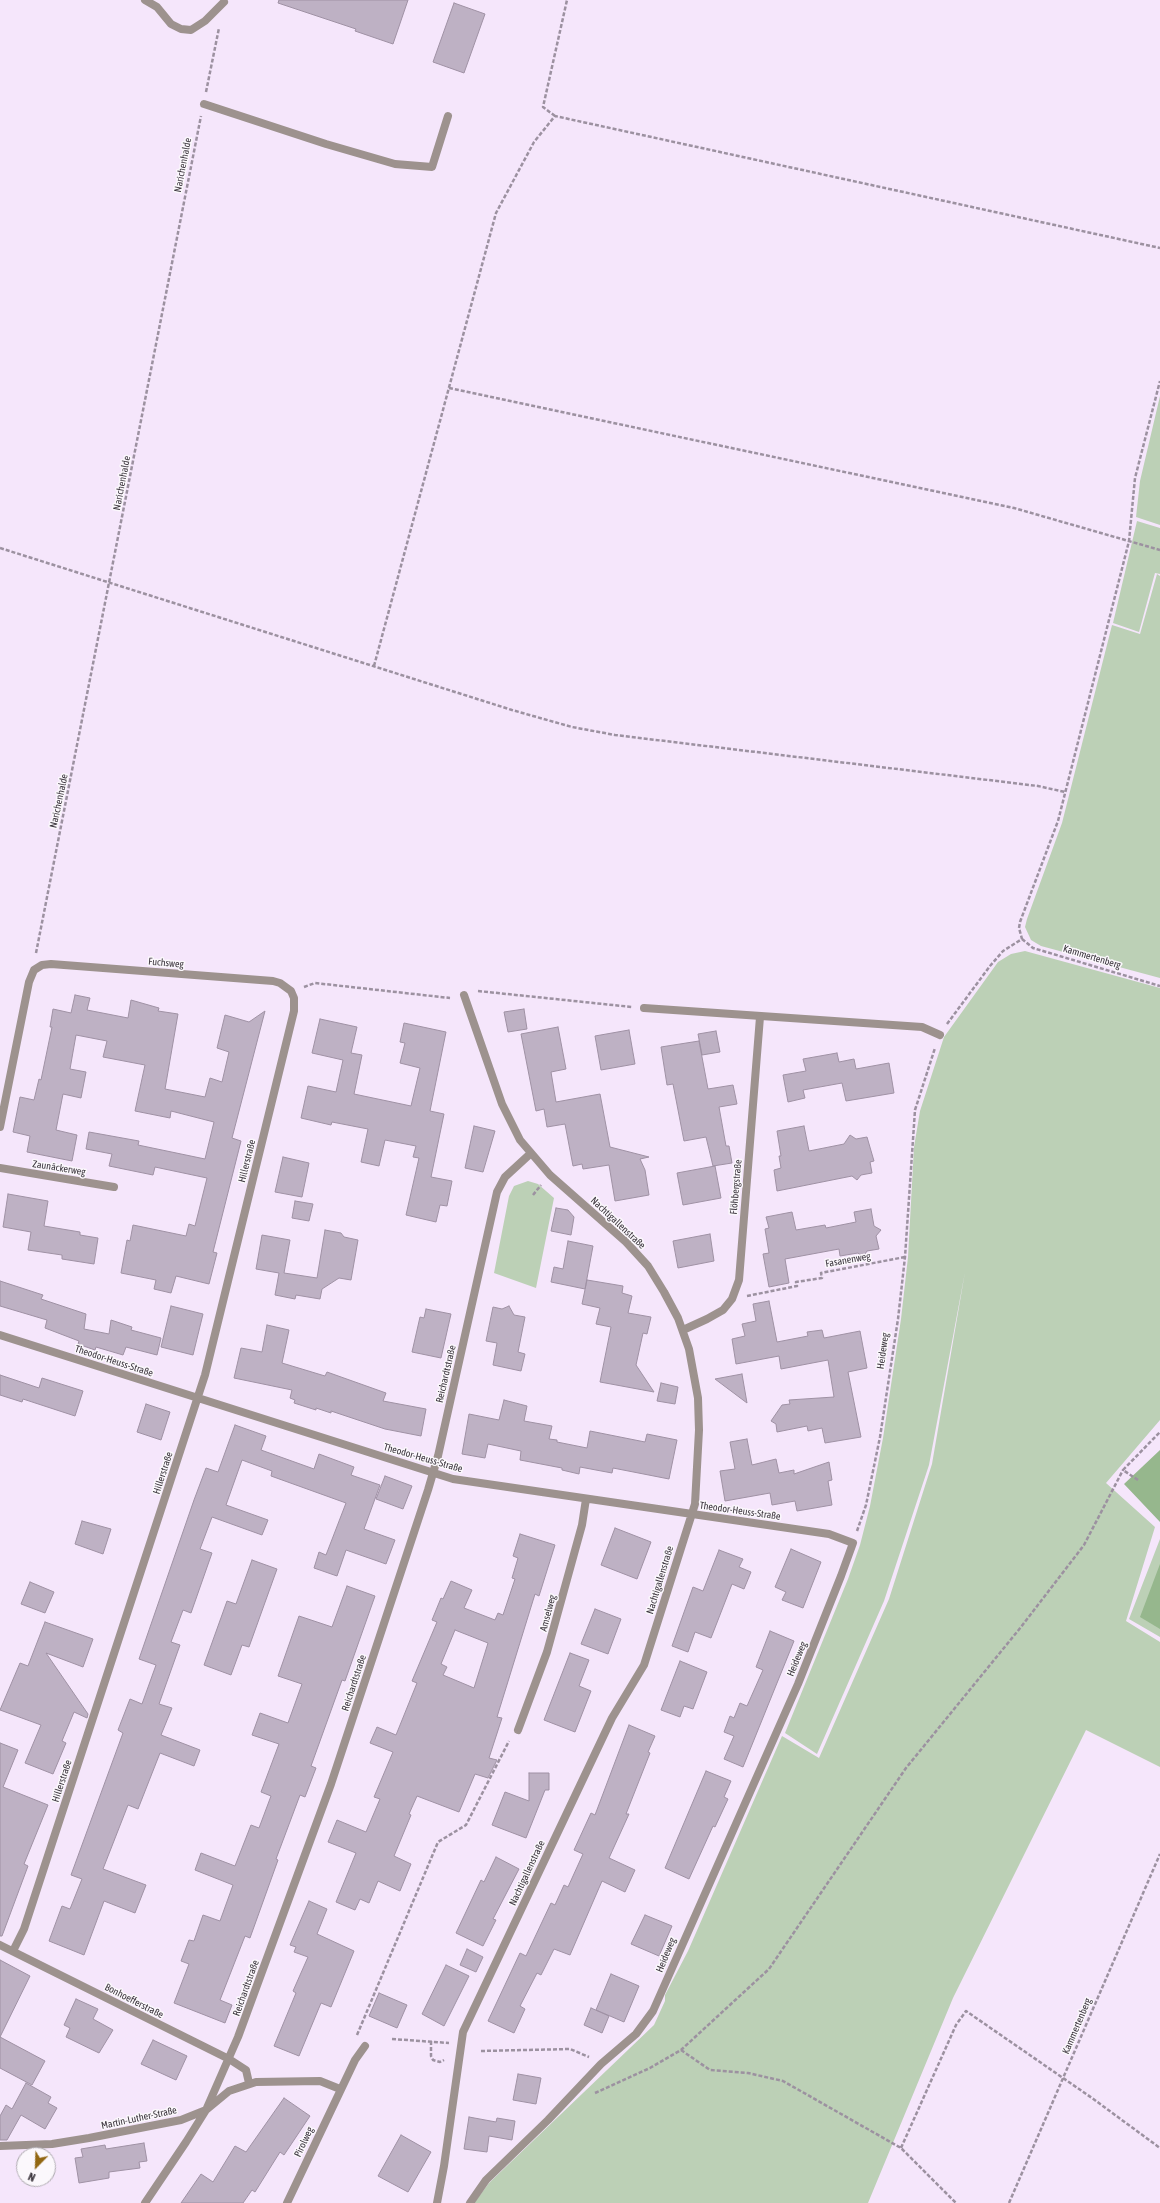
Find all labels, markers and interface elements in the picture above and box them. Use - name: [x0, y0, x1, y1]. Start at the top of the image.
- street label: Narichenhalde: [172, 137, 194, 193]
- street label: Narichenhalde: [111, 455, 133, 511]
- street label: Narichenhalde: [47, 773, 71, 829]
- street label: Kammertenberg: [1062, 943, 1122, 971]
- street label: Fuchsweg: [148, 955, 184, 971]
- street label: Hillerstraße: [236, 1138, 258, 1184]
- street label: Zaunäckerweg: [32, 1158, 86, 1178]
- street label: Flöhbergstraße: [728, 1159, 744, 1215]
- street label: Nachtigallenstraße: [588, 1195, 648, 1251]
- street label: Fasanenweg: [824, 1250, 872, 1270]
- street label: Heideweg: [875, 1332, 891, 1370]
- street label: Theodor-Heuss-Straße: [73, 1343, 155, 1379]
- street label: Reichardtstraße: [434, 1344, 458, 1404]
- street label: Theodor-Heuss-Straße: [382, 1441, 464, 1475]
- street label: Hillerstraße: [151, 1450, 175, 1496]
- street label: Theodor-Heuss-Straße: [699, 1499, 781, 1523]
- street label: Nachtigallenstraße: [644, 1544, 676, 1616]
- street label: Amselweg: [537, 1593, 559, 1633]
- street label: Heideweg: [785, 1640, 809, 1678]
- street label: Reichardtstraße: [339, 1653, 369, 1713]
- street label: Hillerstraße: [50, 1758, 74, 1804]
- street label: Nachtigallenstraße: [507, 1838, 547, 1908]
- street label: Heideweg: [654, 1936, 678, 1974]
- street label: Reichardtstraße: [230, 1958, 262, 2018]
- street label: Bonhoefferstraße: [103, 1981, 165, 2021]
- street label: Kammertenberg: [1060, 1996, 1094, 2056]
- street label: Martin-Luther-Straße: [100, 2104, 178, 2132]
- street label: Pirolweg: [292, 2125, 316, 2159]
- north arrow: [16, 2147, 56, 2187]
- text: N: [26, 2170, 37, 2184]

